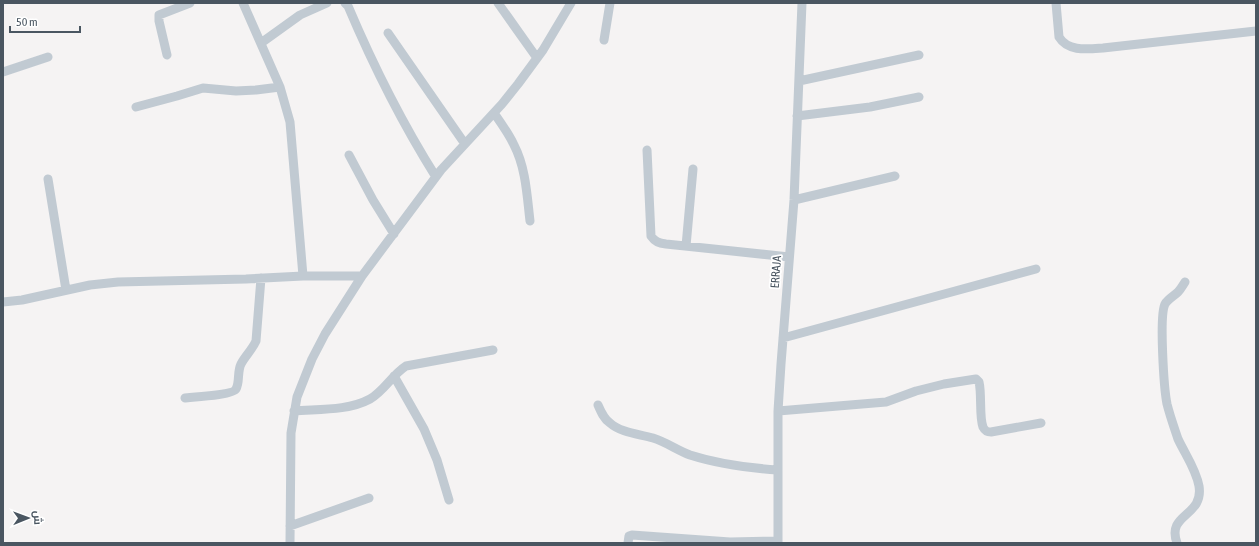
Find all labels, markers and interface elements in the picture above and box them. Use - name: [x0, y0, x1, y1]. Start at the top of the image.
- scale bar: [10, 8, 80, 34]
- text: 50 m: [16, 15, 38, 29]
- street label: ERRAJA: [768, 255, 784, 289]
- north arrow: [8, 498, 48, 538]
- text: ش: [31, 511, 44, 525]

